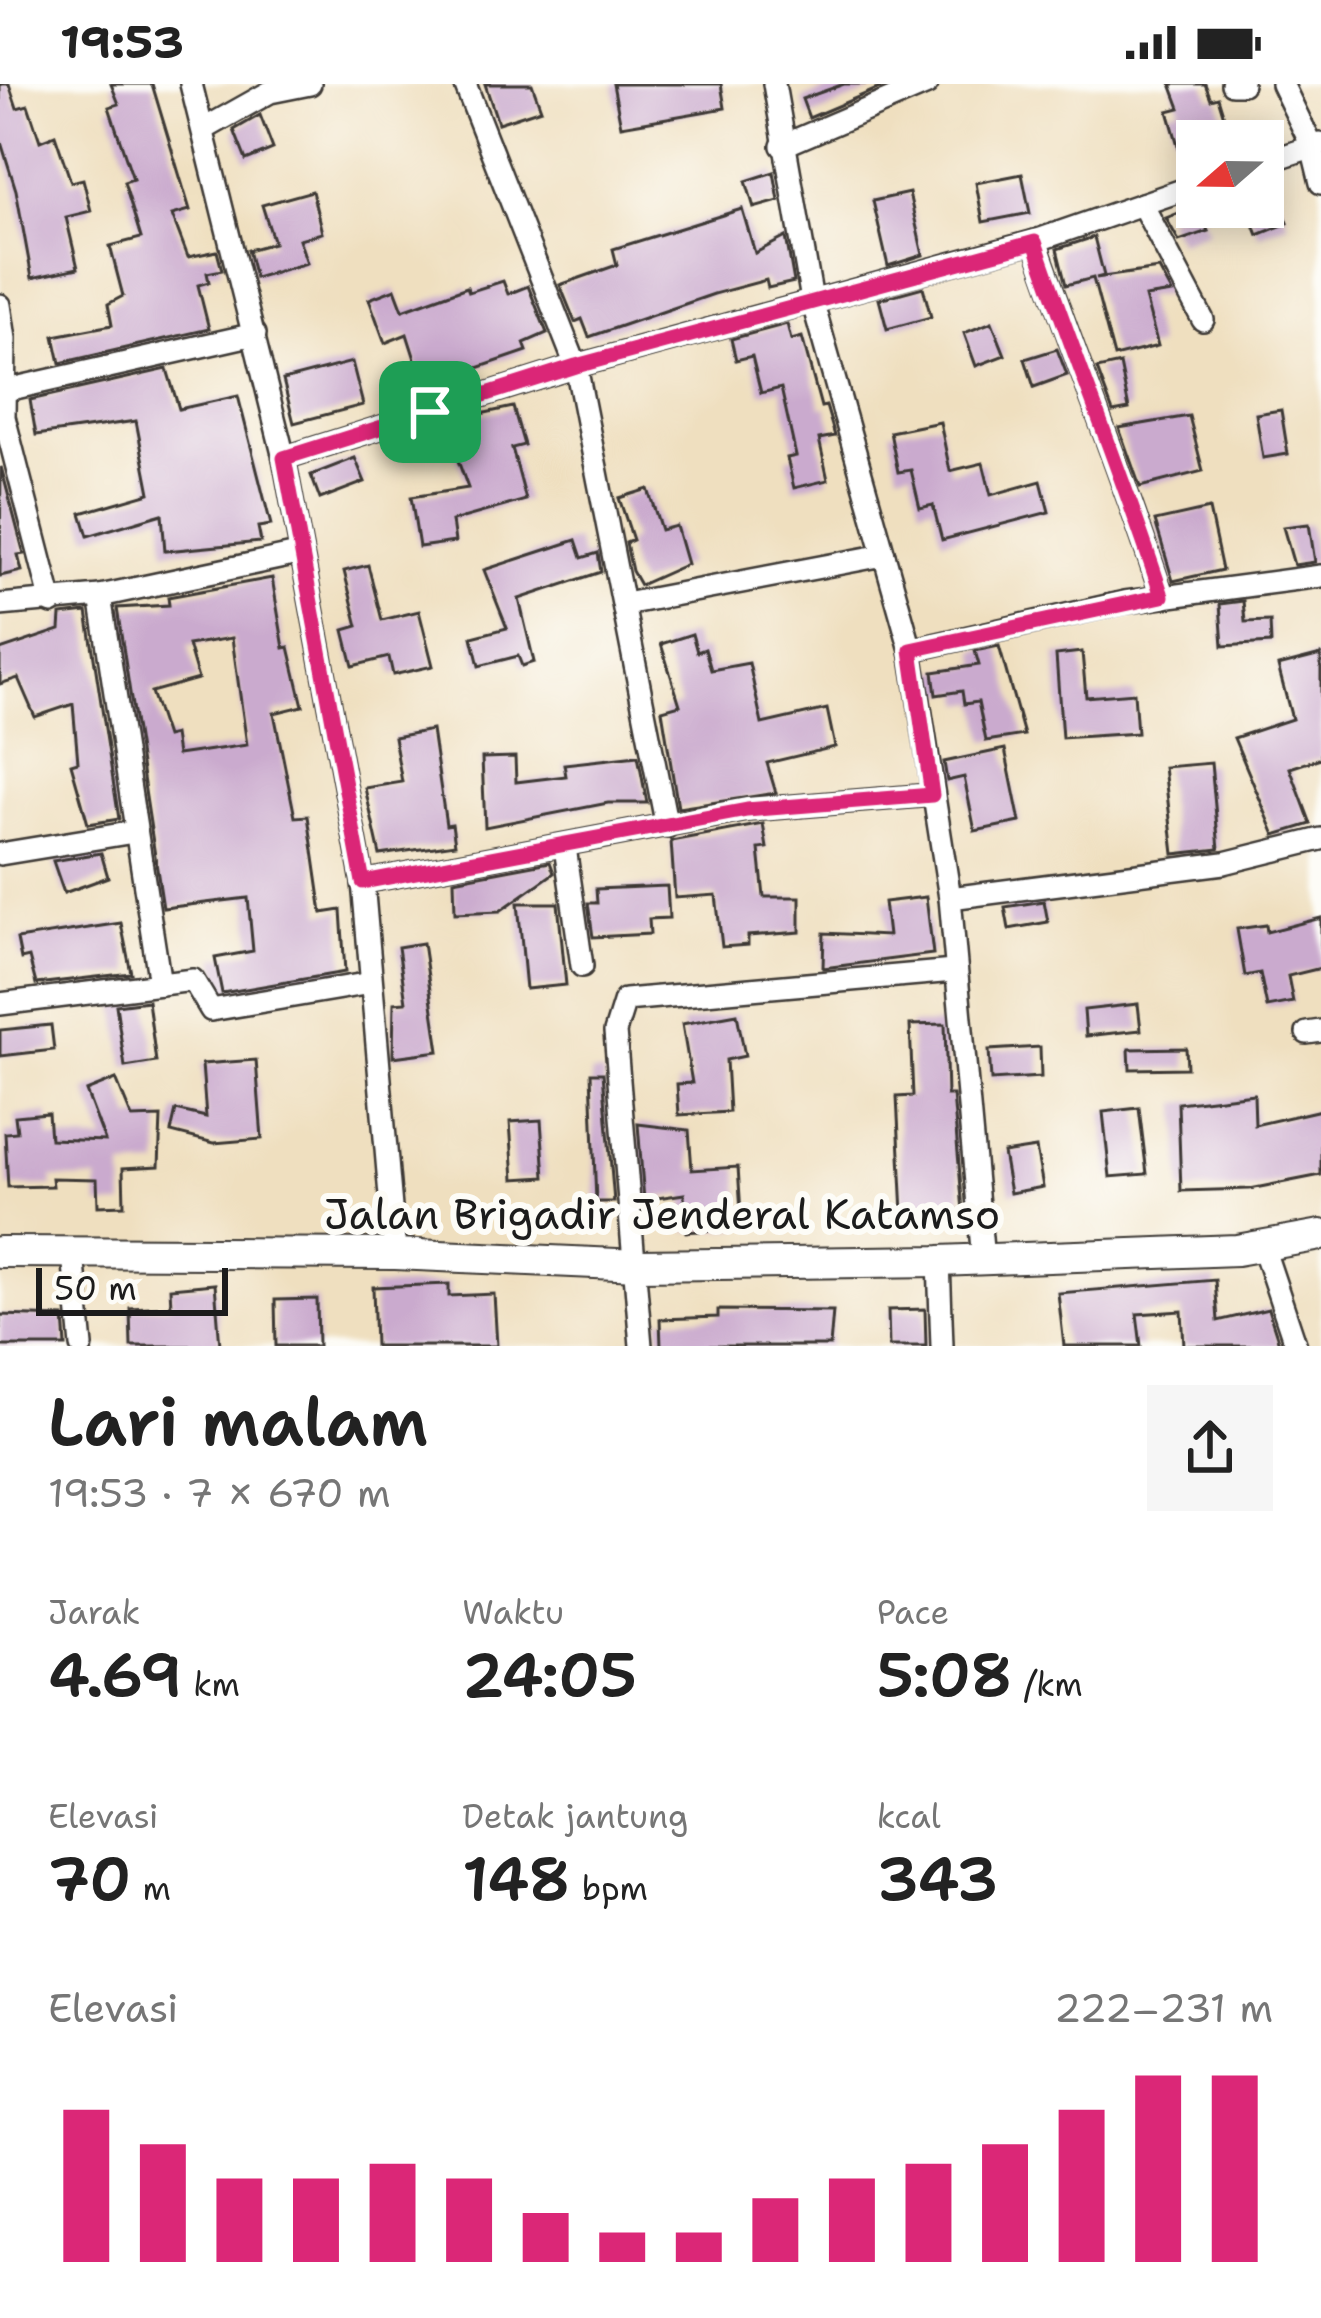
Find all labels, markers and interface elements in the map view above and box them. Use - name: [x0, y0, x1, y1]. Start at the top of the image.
- text: 19:53: [60, 12, 184, 72]
- north arrow: [1176, 120, 1284, 228]
- map controls: [1176, 120, 1284, 228]
- pin: [379, 361, 481, 463]
- icon: arrive: [397, 379, 463, 445]
- street label: Jalan Brigadir Jenderal Katamso: [324, 1186, 1000, 1242]
- scale bar: [36, 1262, 228, 1315]
- text: 50 m: [54, 1266, 137, 1311]
- text: Lari malam: [48, 1378, 428, 1466]
- button: share: [1147, 1385, 1273, 1511]
- text: 19:53 · 7 × 670 m: [48, 1467, 391, 1519]
- text: Jarak: [48, 1590, 140, 1635]
- text: Waktu: [462, 1590, 564, 1635]
- text: Pace: [877, 1590, 949, 1635]
- text: 4.69: [48, 1635, 182, 1715]
- text: 24:05: [462, 1635, 637, 1715]
- text: 5:08: [877, 1635, 1013, 1715]
- text: km: [182, 1662, 240, 1707]
- text: /km: [1013, 1662, 1083, 1707]
- text: Elevasi: [48, 1794, 158, 1839]
- text: Detak jantung: [462, 1794, 688, 1839]
- text: kcal: [877, 1794, 941, 1839]
- text: 70: [48, 1839, 131, 1919]
- text: 148: [462, 1839, 570, 1919]
- text: 343: [877, 1839, 998, 1919]
- text: m: [131, 1866, 171, 1911]
- text: bpm: [570, 1866, 648, 1911]
- text: Elevasi: [48, 1982, 178, 2034]
- text: 222–231 m: [1054, 1982, 1273, 2034]

